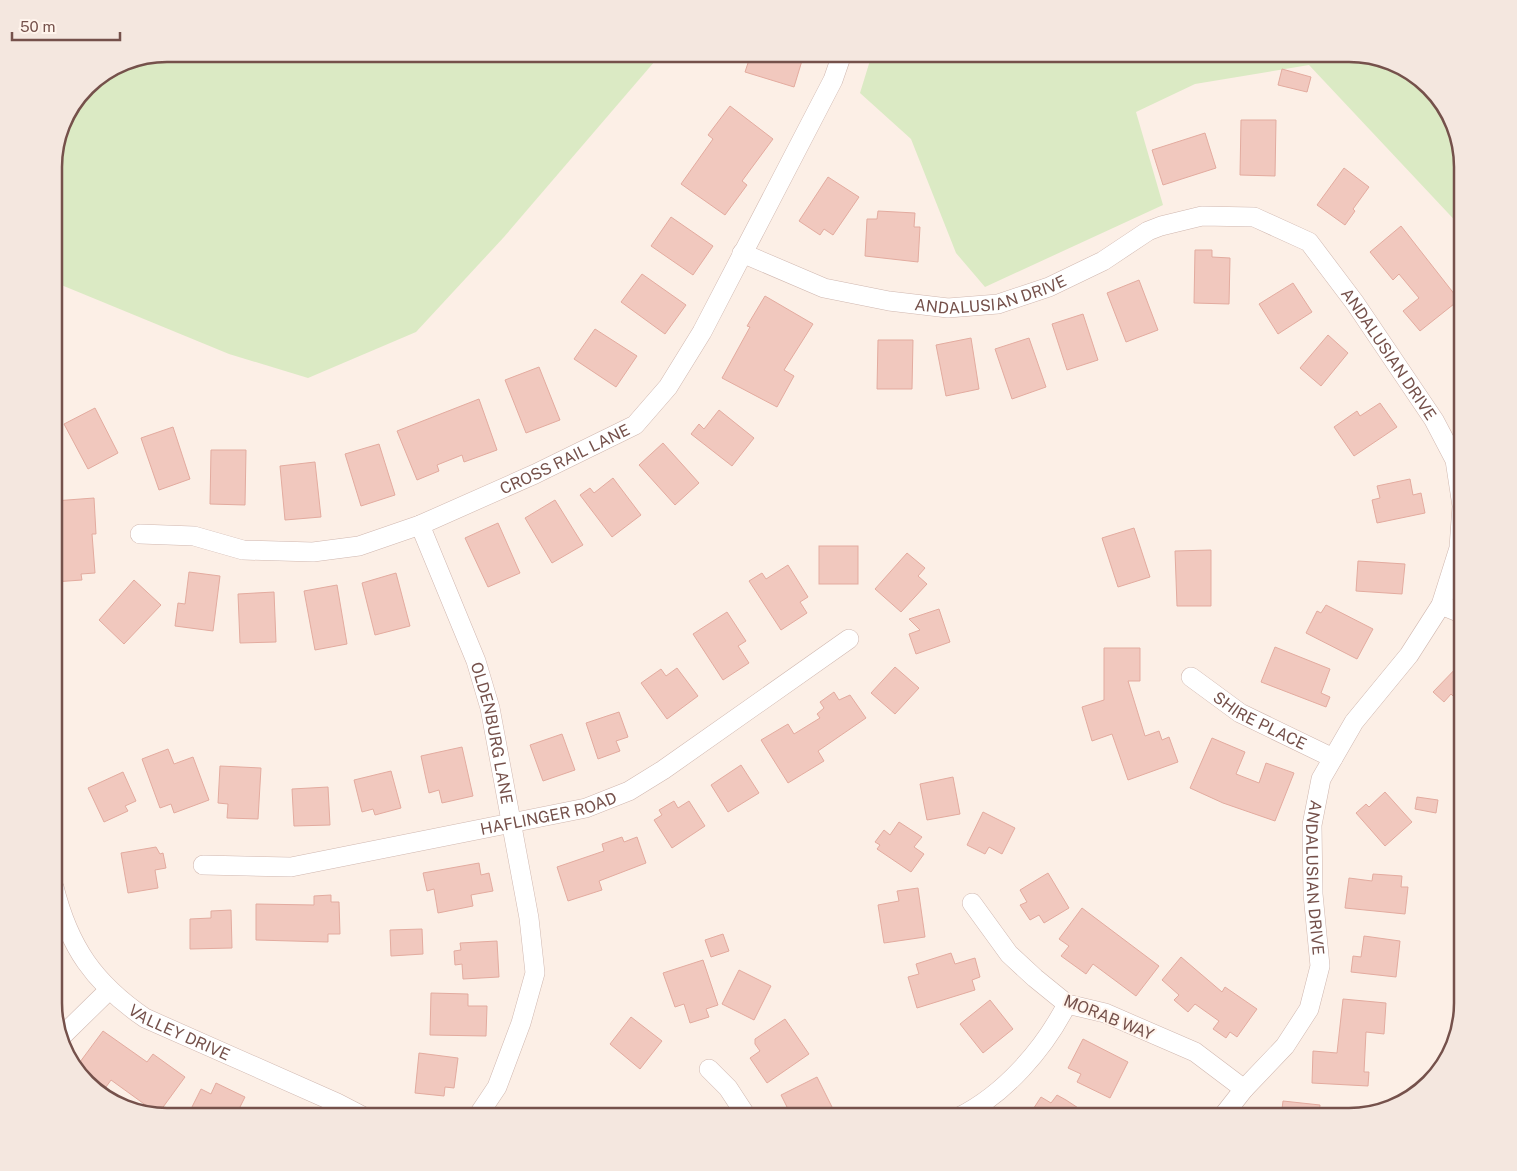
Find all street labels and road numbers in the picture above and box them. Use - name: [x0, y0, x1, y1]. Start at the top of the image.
- street label: ANDALUSIAN DRIVE: [914, 271, 1069, 318]
- street label: ANDALUSIAN DRIVE: [1337, 284, 1440, 424]
- street label: CROSS RAIL LANE: [497, 420, 633, 498]
- street label: OLDENBURG LANE: [467, 660, 517, 806]
- street label: SHIRE PLACE: [1209, 688, 1310, 754]
- street label: HAFLINGER ROAD: [479, 788, 619, 839]
- street label: ANDALUSIAN DRIVE: [1302, 799, 1328, 956]
- street label: MORAB WAY: [1061, 991, 1157, 1044]
- street label: VALLEY DRIVE: [125, 1000, 233, 1064]

